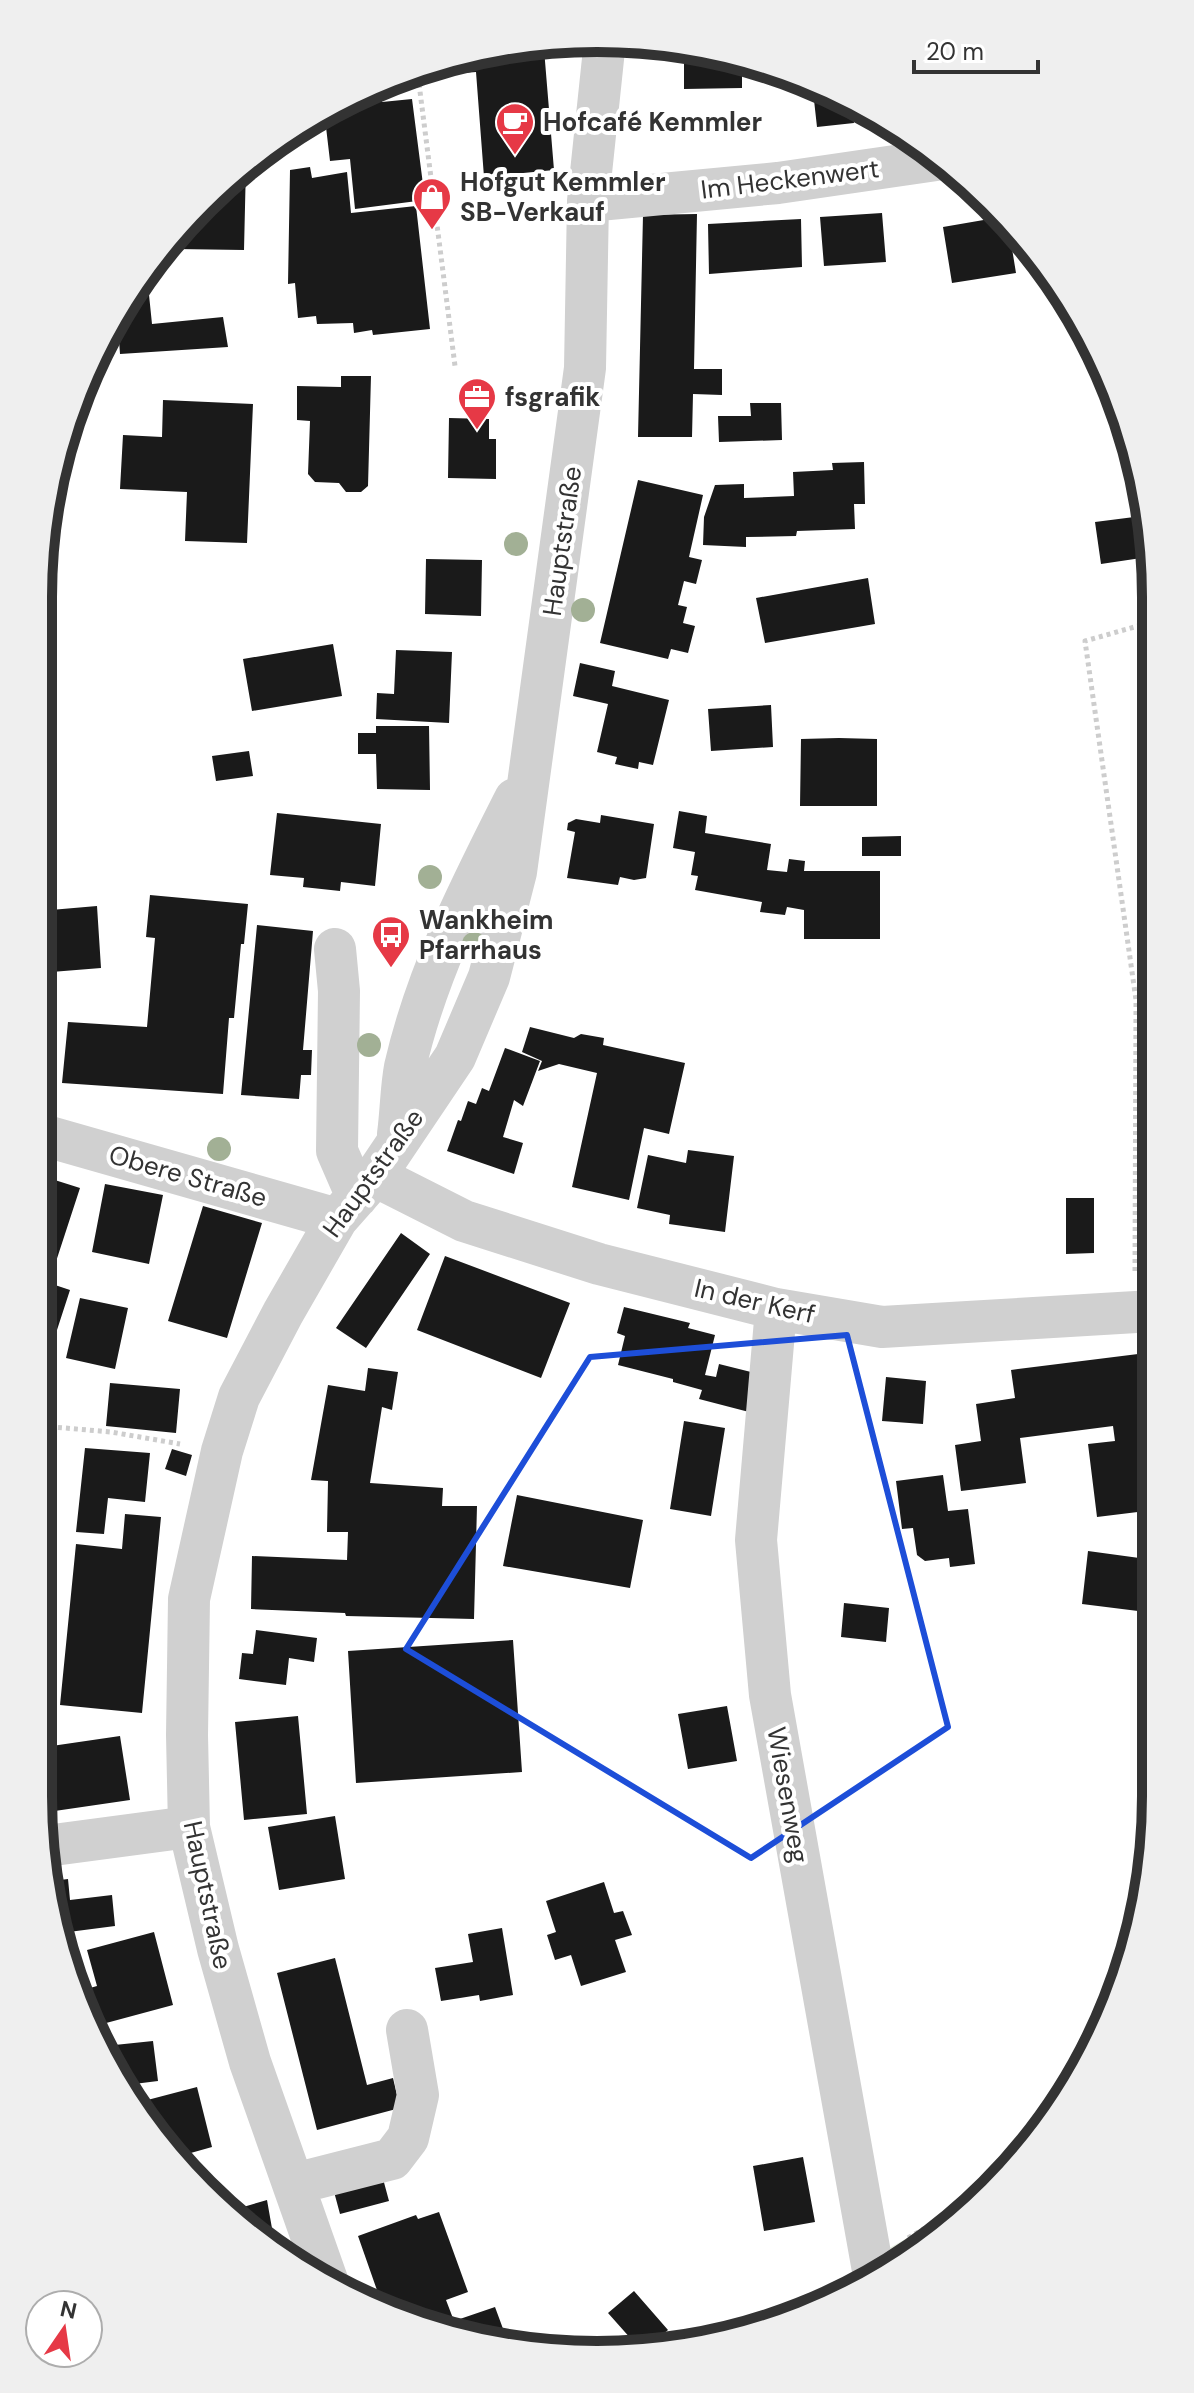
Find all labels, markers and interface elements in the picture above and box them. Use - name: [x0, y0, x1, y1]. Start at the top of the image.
- scale bar: [914, 24, 1038, 74]
- text: 20 m: [926, 36, 984, 67]
- cafe icon: Hofcafé Kemmler: [494, 101, 536, 156]
- place label: Hofcafé Kemmler: [543, 105, 762, 139]
- street label: Im Heckenwert: [699, 151, 881, 207]
- place label: Hofgut Kemmler SB-Verkauf: [460, 165, 666, 229]
- shop icon: Hofgut Kemmler SB-Verkauf: [411, 176, 453, 231]
- office icon: fsgrafik: [456, 376, 498, 431]
- place label: fsgrafik: [505, 380, 600, 414]
- street label: Hauptstraße: [535, 464, 589, 618]
- place label: Wankheim Pfarrhaus: [419, 903, 554, 967]
- bus stop icon: Wankheim Pfarrhaus: [370, 914, 412, 969]
- street label: Hauptstraße: [315, 1102, 431, 1244]
- street label: Obere Straße: [105, 1137, 271, 1215]
- street label: In der Kerf: [691, 1271, 819, 1331]
- street label: Wiesenweg: [759, 1724, 817, 1866]
- street label: Hauptstraße: [176, 1818, 240, 1972]
- north arrow: [24, 2289, 104, 2369]
- text: N: [57, 2294, 79, 2326]

